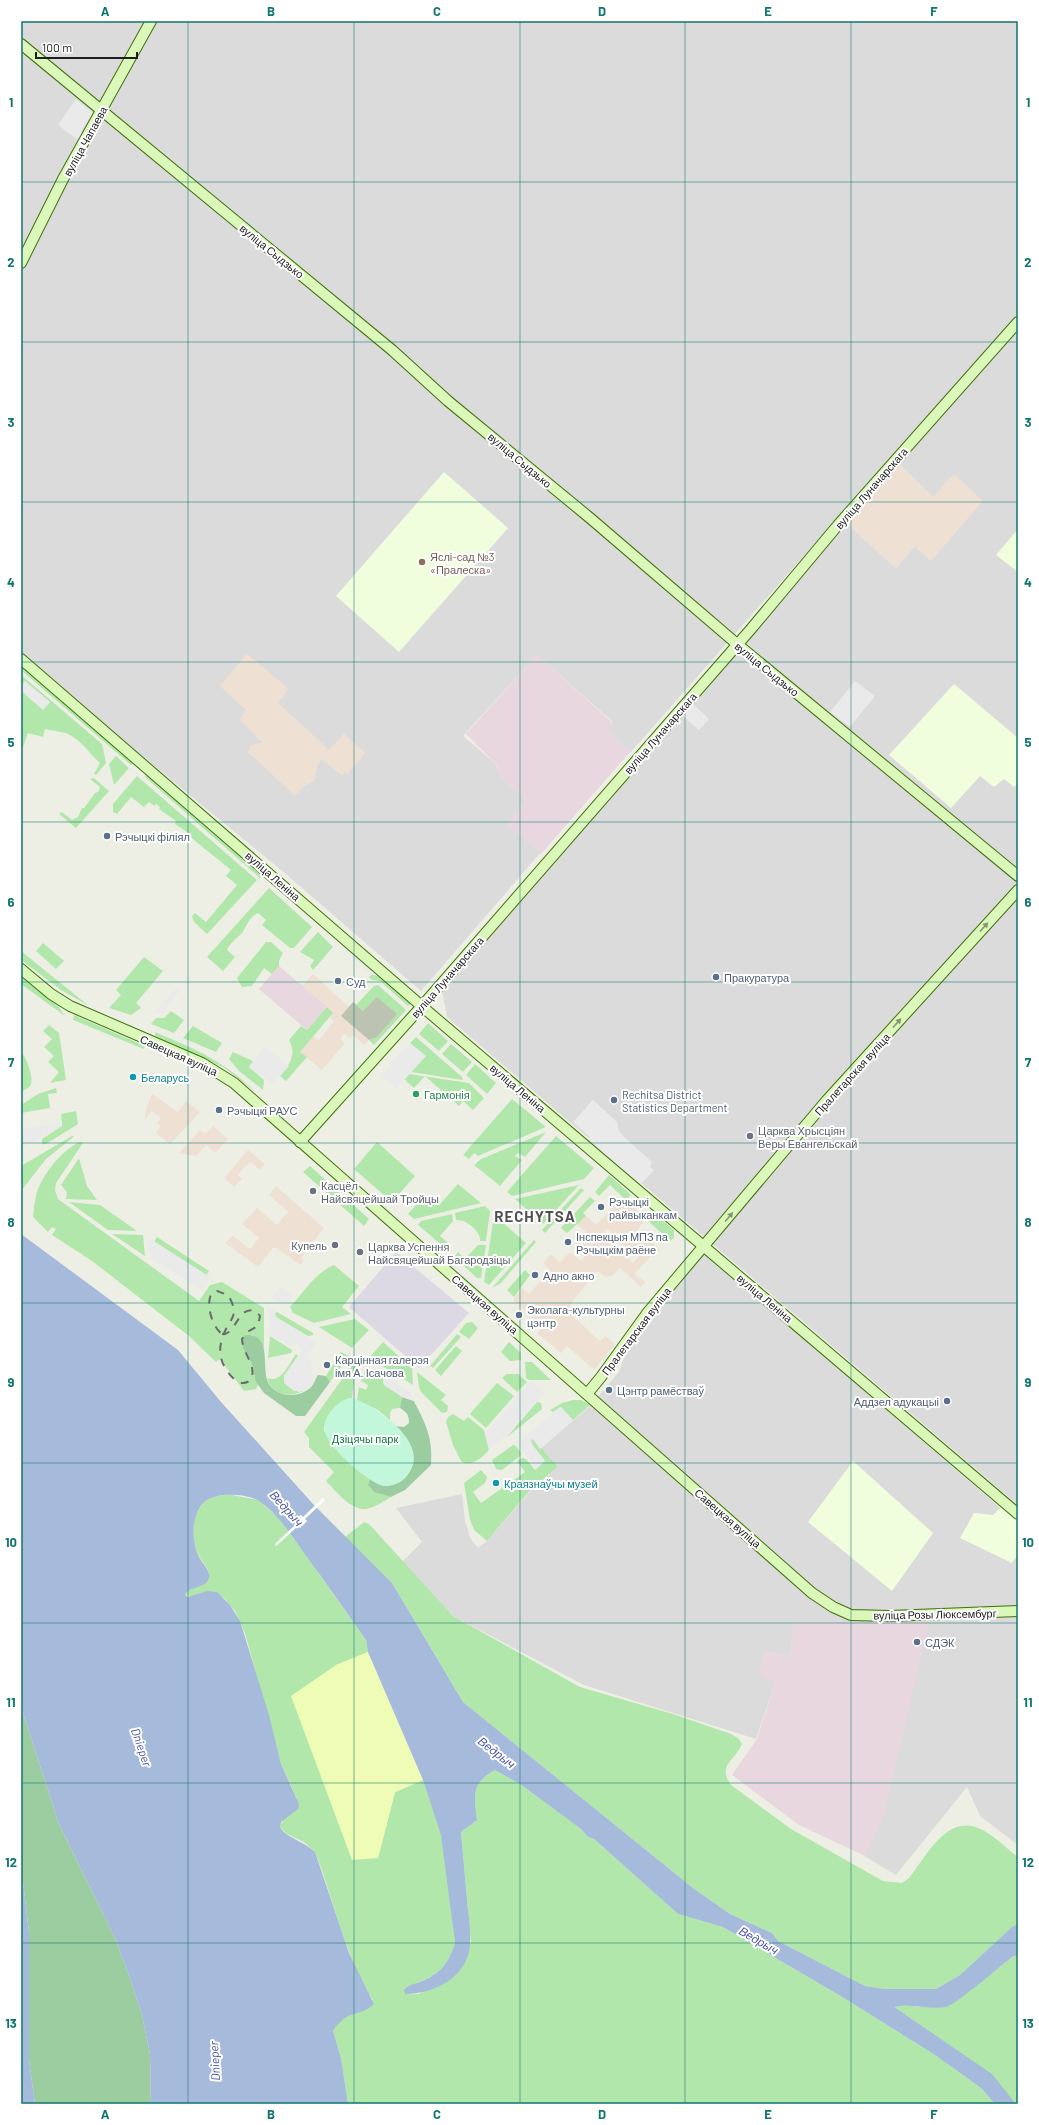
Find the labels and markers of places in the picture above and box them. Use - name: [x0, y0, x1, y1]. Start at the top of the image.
- place label: Яслі-сад №3 «Пралеска»: [430, 550, 494, 576]
- marker: Яслі-сад №3 «Пралеска»: [417, 557, 427, 567]
- place label: Рэчыцкі філіял: [115, 830, 190, 843]
- marker: Рэчыцкі філіял: [102, 831, 112, 841]
- place label: Пракуратура: [724, 971, 790, 984]
- marker: Пракуратура: [711, 972, 721, 982]
- place label: Суд: [346, 975, 366, 988]
- marker: Суд: [333, 976, 343, 986]
- place label: Беларусь: [141, 1071, 189, 1084]
- marker: Беларусь: [128, 1072, 138, 1082]
- place label: Гармонія: [424, 1088, 470, 1101]
- place label: Rechitsa District Statistics Department: [622, 1088, 727, 1114]
- marker: Гармонія: [411, 1089, 421, 1099]
- marker: Rechitsa District Statistics Department: [609, 1095, 619, 1105]
- place label: Рэчыцкі РАУС: [227, 1104, 298, 1117]
- marker: Рэчыцкі РАУС: [214, 1105, 224, 1115]
- place label: Царква Хрысціян Веры Евангельскай: [758, 1124, 857, 1150]
- marker: Царква Хрысціян Веры Евангельскай: [745, 1131, 755, 1141]
- place label: Касцёл Найсвяцейшай Тройцы: [321, 1179, 439, 1205]
- marker: Касцёл Найсвяцейшай Тройцы: [308, 1186, 318, 1196]
- place label: Рэчыцкі райвыканкам: [609, 1195, 677, 1221]
- marker: Рэчыцкі райвыканкам: [596, 1202, 606, 1212]
- place label: Інспекцыя МПЗ па Рэчыцкім раёне: [576, 1230, 669, 1256]
- marker: Інспекцыя МПЗ па Рэчыцкім раёне: [563, 1237, 573, 1247]
- place label: Купель: [291, 1239, 327, 1252]
- marker: Купель: [330, 1240, 340, 1250]
- place label: Царква Успення Найсвяцейшай Багародзіцы: [368, 1240, 511, 1266]
- marker: Царква Успення Найсвяцейшай Багародзіцы: [355, 1247, 365, 1257]
- place label: Адно акно: [543, 1269, 594, 1282]
- marker: Адно акно: [530, 1270, 540, 1280]
- place label: Эколага-культурны цэнтр: [527, 1303, 625, 1329]
- marker: Эколага-культурны цэнтр: [514, 1310, 524, 1320]
- place label: Карцінная галерэя імя А. Ісачова: [335, 1353, 429, 1379]
- marker: Карцінная галерэя імя А. Ісачова: [322, 1360, 332, 1370]
- place label: Цэнтр рамёстваў: [617, 1384, 704, 1397]
- marker: Цэнтр рамёстваў: [604, 1385, 614, 1395]
- place label: Аддзел адукацыі: [854, 1395, 939, 1408]
- marker: Аддзел адукацыі: [942, 1396, 952, 1406]
- place label: Краязнаўчы музей: [504, 1477, 598, 1490]
- marker: Краязнаўчы музей: [491, 1478, 501, 1488]
- place label: СДЭК: [925, 1636, 955, 1649]
- marker: СДЭК: [912, 1637, 922, 1647]

